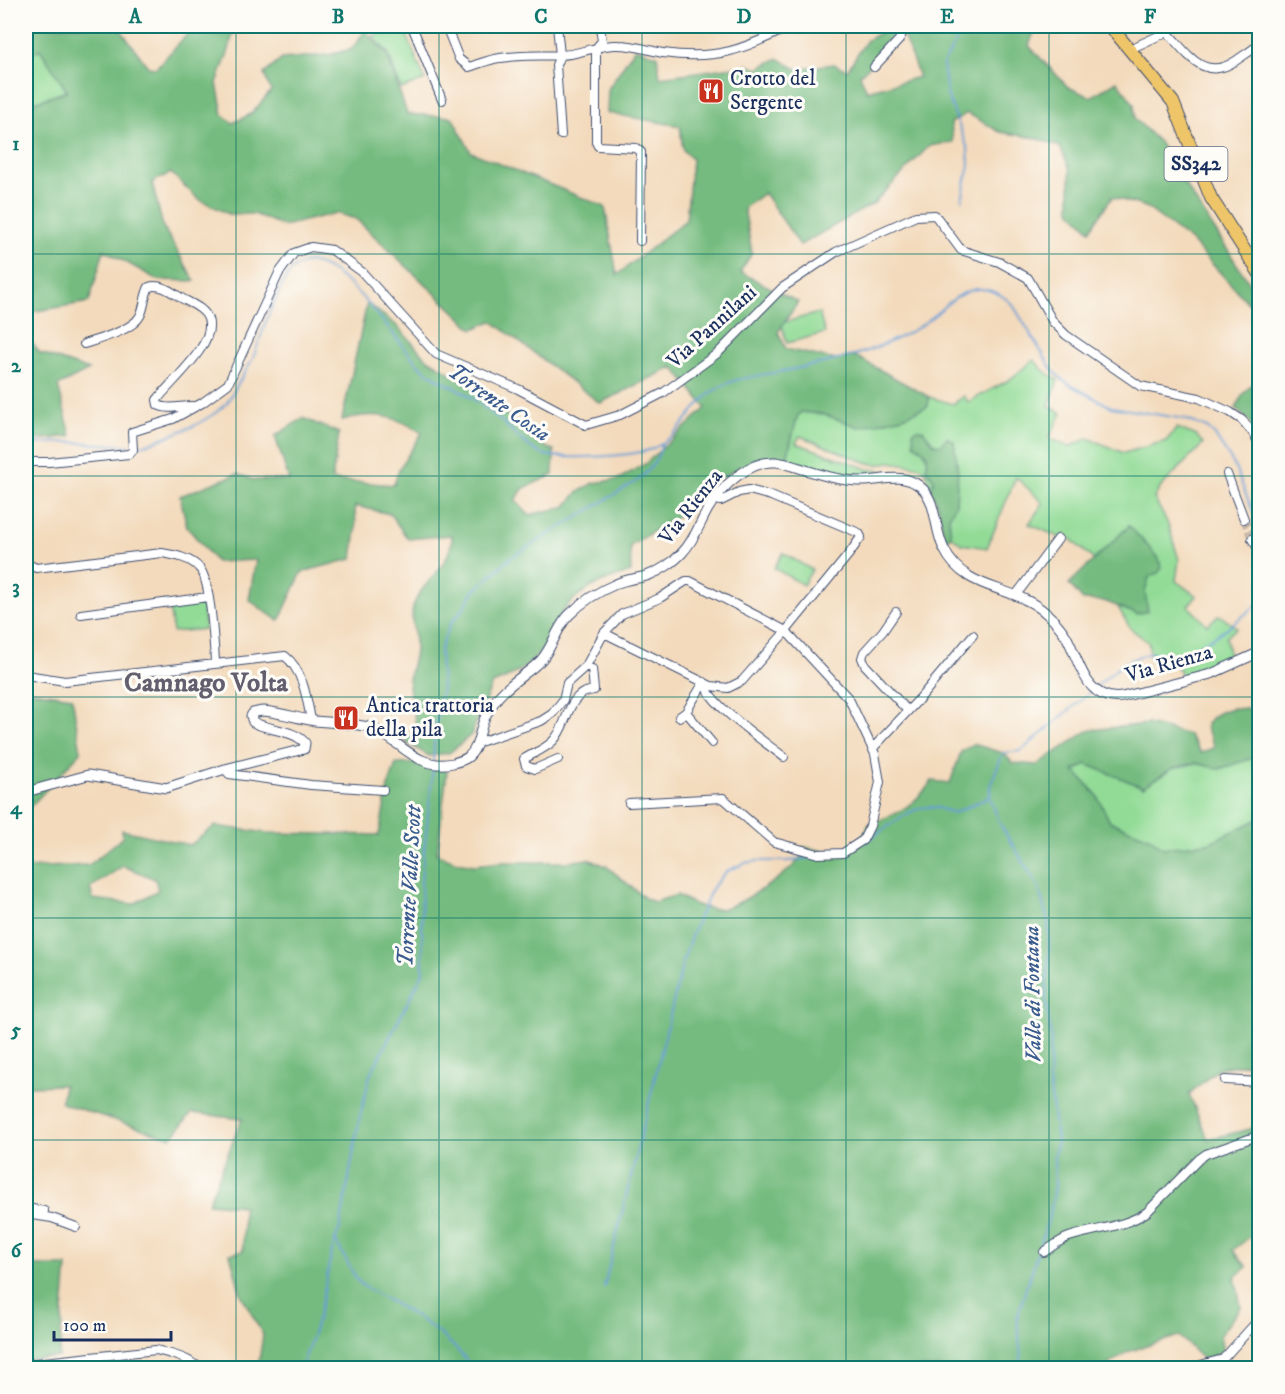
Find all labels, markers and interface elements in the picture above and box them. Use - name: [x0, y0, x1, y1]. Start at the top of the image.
- text: A: [128, 5, 143, 30]
- text: B: [332, 5, 344, 30]
- text: C: [534, 5, 548, 30]
- text: D: [737, 5, 752, 30]
- text: E: [940, 5, 954, 30]
- text: F: [1144, 5, 1157, 30]
- place label: Crotto del Sergente: [730, 66, 816, 116]
- restaurant icon: Crotto del Sergente: [696, 76, 726, 106]
- text: 1: [12, 132, 20, 157]
- road number: SS342: [1164, 147, 1228, 181]
- street label: Via Pannilani: [661, 280, 762, 375]
- text: 2: [11, 354, 22, 379]
- water label: Torrente Cosia: [443, 358, 555, 448]
- street label: Via Rienza: [653, 464, 729, 551]
- text: 3: [12, 575, 20, 600]
- street label: Via Rienza: [1122, 639, 1215, 689]
- district label: Camnago Volta: [124, 666, 289, 700]
- place label: Antica trattoria della pila: [366, 693, 494, 743]
- restaurant icon: Antica trattoria della pila: [331, 703, 361, 733]
- text: 4: [10, 796, 23, 821]
- water label: Torrente Valle Scott: [392, 803, 428, 967]
- water label: Valle di Fontana: [1018, 926, 1048, 1062]
- text: 5: [10, 1018, 21, 1043]
- text: 6: [11, 1239, 23, 1264]
- scale bar: [54, 1304, 171, 1342]
- text: 100 m: [63, 1315, 106, 1337]

